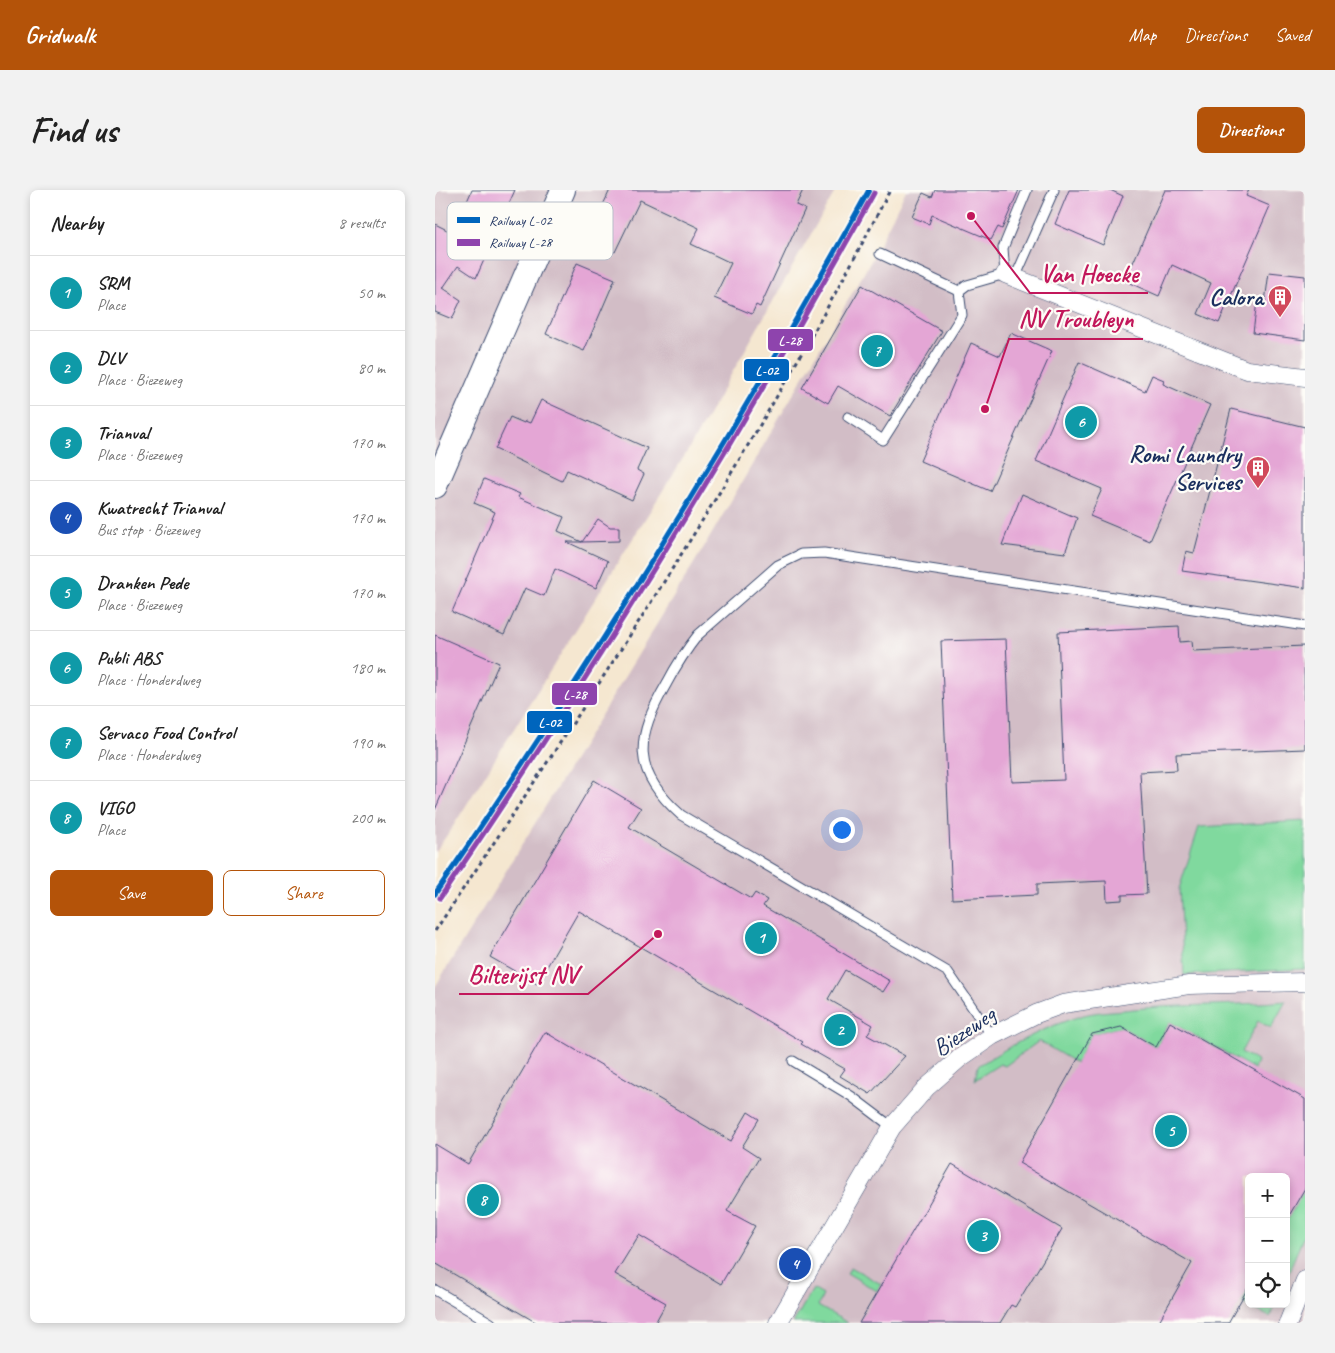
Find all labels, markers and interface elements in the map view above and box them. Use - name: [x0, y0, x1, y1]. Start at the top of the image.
- text: Gridwalk: [25, 20, 95, 50]
- text: Map: [1129, 24, 1156, 46]
- text: Directions: [1184, 24, 1247, 46]
- text: Saved: [1275, 24, 1310, 46]
- button: Directions: [1197, 107, 1305, 153]
- text: Find us: [30, 108, 117, 153]
- legend: [447, 202, 613, 260]
- text: Nearby: [50, 210, 103, 236]
- text: Railway L-02: [489, 212, 553, 229]
- text: 8 results: [338, 213, 385, 233]
- text: Railway L-28: [489, 234, 553, 251]
- callout: Van Hoecke: [1030, 253, 1148, 293]
- text: Van Hoecke: [1040, 258, 1141, 290]
- text: SRM: [97, 271, 130, 295]
- place label: Calora: [1209, 282, 1265, 312]
- text: 1: [62, 283, 70, 303]
- text: 50 m: [358, 283, 385, 303]
- building icon: Calora: [1267, 284, 1293, 318]
- text: Place: [97, 295, 125, 315]
- callout: NV Troubleyn: [1009, 299, 1143, 339]
- text: NV Troubleyn: [1018, 303, 1134, 335]
- line badge: L-28: [767, 328, 814, 352]
- text: L-28: [778, 332, 803, 349]
- pin: 7: [861, 332, 893, 370]
- text: DLV: [97, 346, 124, 370]
- text: 2: [62, 358, 70, 378]
- text: 80 m: [358, 358, 385, 378]
- line badge: L-02: [743, 358, 790, 382]
- text: L-02: [755, 362, 780, 379]
- text: Place · Biezeweg: [97, 370, 182, 390]
- pin: 6: [1065, 403, 1097, 441]
- text: Trianval: [97, 421, 149, 445]
- text: 3: [62, 433, 70, 453]
- text: 170 m: [351, 433, 385, 453]
- place label: Romi Laundry Services: [1129, 439, 1244, 497]
- text: Place · Biezeweg: [97, 445, 182, 465]
- building icon: Romi Laundry Services: [1245, 455, 1271, 489]
- text: Kwatrecht Trianval: [97, 496, 222, 520]
- text: 4: [62, 508, 70, 528]
- text: 170 m: [351, 508, 385, 528]
- text: Bus stop · Biezeweg: [97, 520, 200, 540]
- text: Dranken Pede: [97, 571, 188, 595]
- text: 5: [63, 583, 69, 603]
- text: 170 m: [351, 583, 385, 603]
- text: Place · Biezeweg: [97, 595, 182, 615]
- text: Publi ABS: [97, 646, 161, 670]
- text: 6: [62, 658, 70, 678]
- text: 180 m: [351, 658, 385, 678]
- text: Place · Honderdweg: [97, 670, 200, 690]
- line badge: L-28: [551, 682, 598, 706]
- text: L-28: [563, 686, 588, 703]
- line badge: L-02: [526, 710, 573, 734]
- text: L-02: [538, 714, 563, 731]
- text: Servaco Food Control: [97, 721, 235, 745]
- text: 7: [62, 733, 70, 753]
- text: 190 m: [351, 733, 385, 753]
- text: Place · Honderdweg: [97, 745, 200, 765]
- text: VIGO: [97, 796, 133, 820]
- text: 8: [62, 808, 70, 828]
- text: 200 m: [351, 808, 385, 828]
- your location: [829, 817, 855, 843]
- text: Place: [97, 820, 125, 840]
- button: Save: [50, 870, 213, 916]
- button: Share: [223, 870, 385, 916]
- pin: 1: [745, 919, 777, 957]
- callout: Bilterijst NV: [459, 954, 588, 994]
- text: Bilterijst NV: [468, 959, 583, 991]
- street label: Biezeweg: [927, 998, 1002, 1063]
- pin: 2: [824, 1011, 856, 1049]
- pin: 5: [1155, 1112, 1187, 1150]
- map controls: [1245, 1173, 1290, 1308]
- button: +: [1245, 1173, 1290, 1218]
- pin: 8: [467, 1181, 499, 1219]
- pin: 3: [967, 1217, 999, 1255]
- button: −: [1245, 1218, 1290, 1263]
- pin: 4: [779, 1245, 811, 1283]
- button: locate: [1245, 1263, 1290, 1308]

